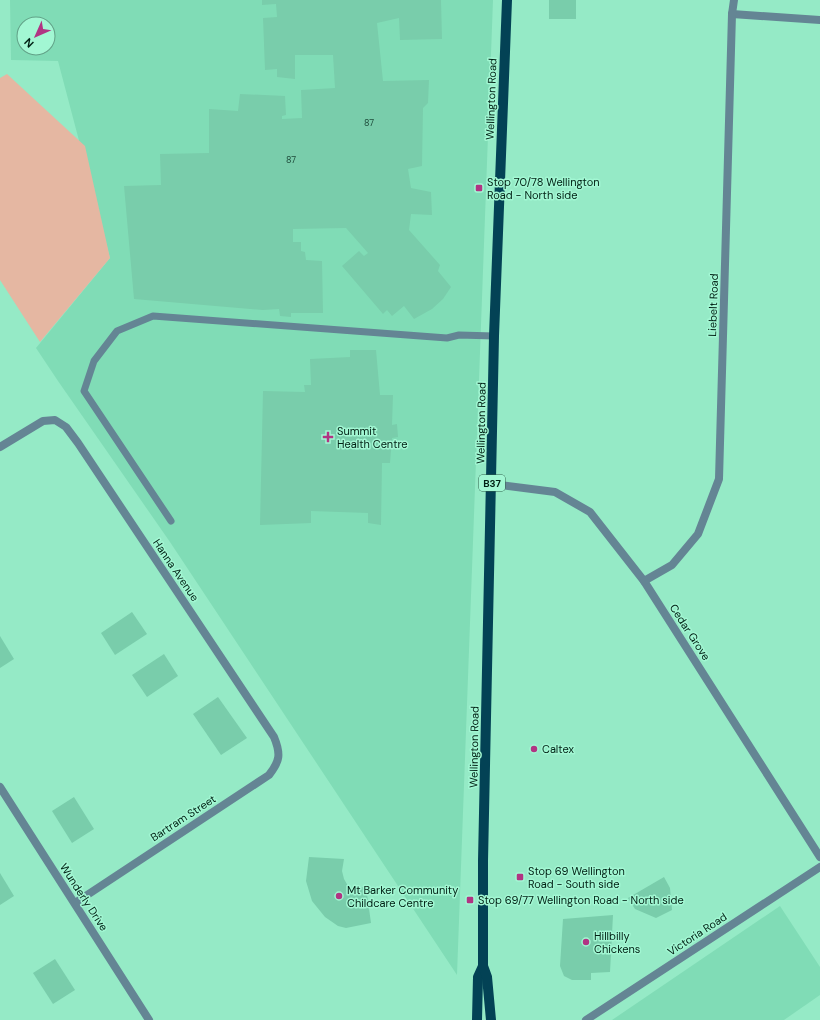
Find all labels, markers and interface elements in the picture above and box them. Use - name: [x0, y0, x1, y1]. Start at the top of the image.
- north arrow: [16, 16, 56, 56]
- text: N: [21, 35, 37, 51]
- street label: Wellington Road: [483, 58, 499, 140]
- house number: 87: [364, 117, 374, 129]
- house number: 87: [286, 154, 296, 166]
- place label: Stop 70/78 Wellington Road - North side: [487, 175, 600, 202]
- marker: Stop 70/78 Wellington Road - North side: [474, 183, 484, 193]
- street label: Liebelt Road: [705, 273, 721, 337]
- street label: Wellington Road: [473, 382, 489, 464]
- place label: Summit Health Centre: [337, 424, 408, 451]
- marker: Summit Health Centre: [322, 431, 334, 443]
- road number: B37: [479, 475, 505, 491]
- street label: Hanna Avenue: [150, 536, 202, 604]
- street label: Cedar Grove: [667, 601, 713, 663]
- street label: Wellington Road: [466, 706, 482, 788]
- place label: Caltex: [542, 742, 574, 756]
- marker: Caltex: [529, 744, 539, 754]
- street label: Bartram Street: [148, 792, 218, 844]
- street label: Wunderly Drive: [57, 861, 111, 933]
- place label: Stop 69 Wellington Road - South side: [528, 864, 625, 891]
- marker: Stop 69 Wellington Road - South side: [515, 872, 525, 882]
- place label: Mt Barker Community Childcare Centre: [347, 883, 458, 910]
- marker: Mt Barker Community Childcare Centre: [334, 891, 344, 901]
- place label: Stop 69/77 Wellington Road - North side: [478, 893, 684, 907]
- marker: Stop 69/77 Wellington Road - North side: [465, 895, 475, 905]
- street label: Victoria Road: [665, 910, 729, 958]
- place label: Hillbilly Chickens: [594, 929, 640, 956]
- marker: Hillbilly Chickens: [581, 937, 591, 947]

